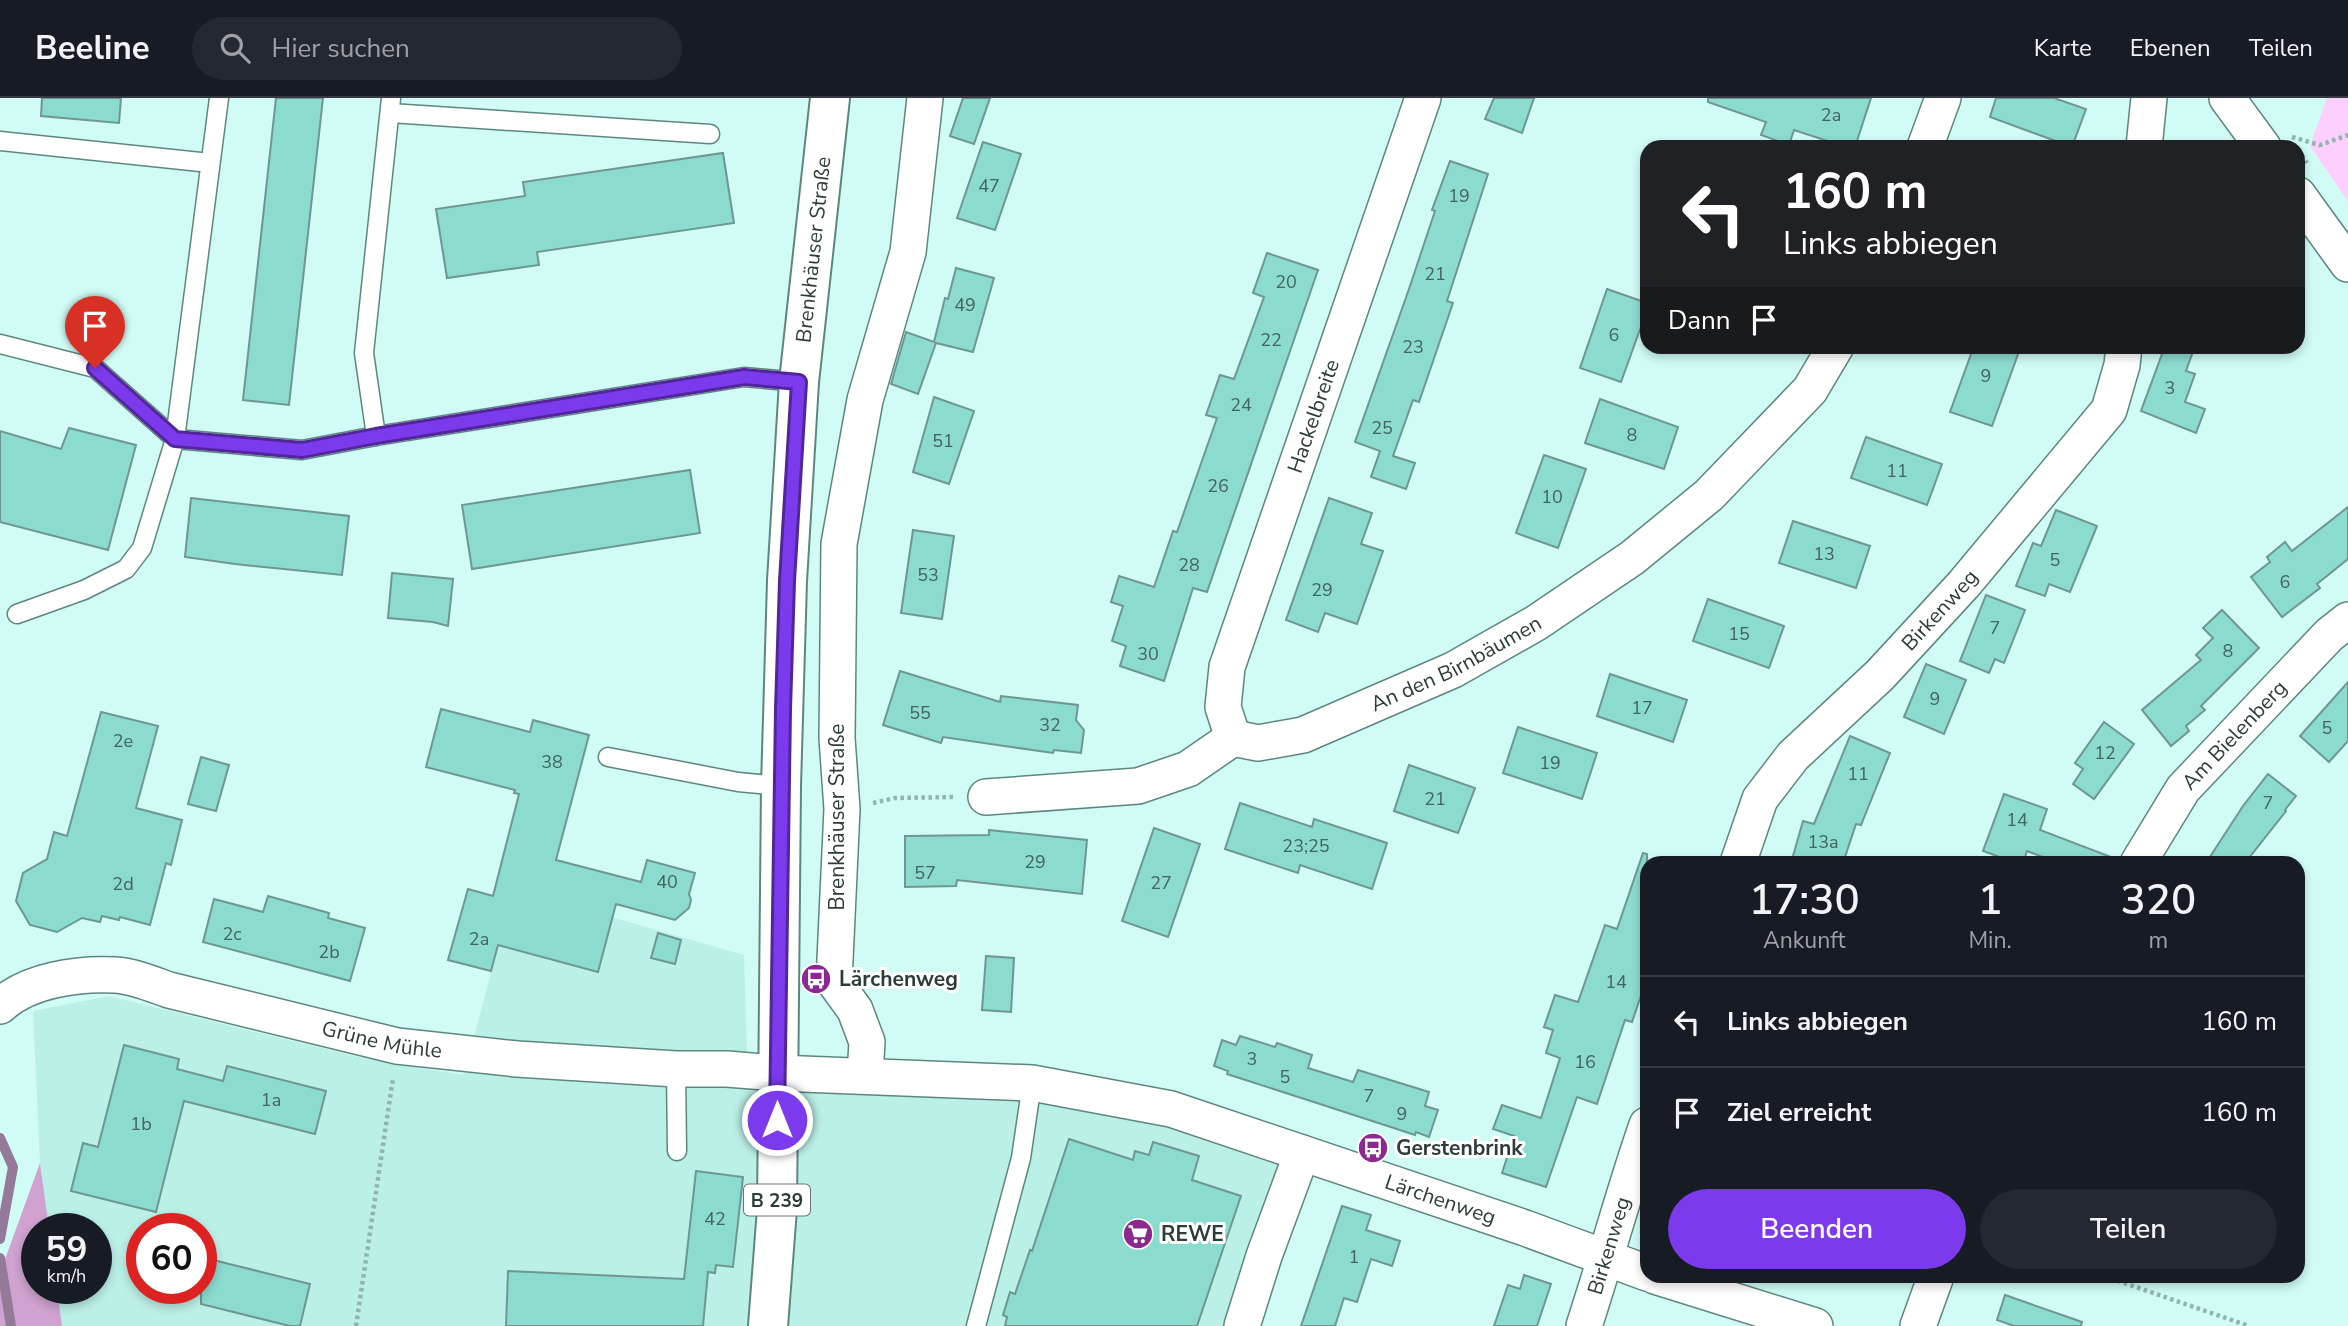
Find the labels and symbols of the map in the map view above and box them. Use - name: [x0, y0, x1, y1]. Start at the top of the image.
- house number: 2a: [1821, 103, 1841, 127]
- street label: Brenkhäuser Straße: [789, 155, 838, 344]
- house number: 47: [978, 174, 1000, 198]
- house number: 19: [1448, 184, 1470, 208]
- house number: 21: [1424, 262, 1446, 286]
- house number: 20: [1275, 270, 1297, 294]
- house number: 49: [954, 293, 976, 317]
- pin: [65, 296, 125, 368]
- house number: 6: [1609, 323, 1619, 347]
- house number: 22: [1260, 328, 1282, 352]
- house number: 23: [1402, 335, 1424, 359]
- street label: Hackelbreite: [1281, 356, 1346, 477]
- house number: 9: [1981, 364, 1991, 388]
- house number: 3: [2165, 376, 2175, 400]
- house number: 24: [1230, 393, 1252, 417]
- house number: 25: [1371, 416, 1393, 440]
- house number: 8: [1627, 423, 1637, 447]
- house number: 51: [932, 429, 954, 453]
- house number: 11: [1886, 459, 1908, 483]
- house number: 26: [1207, 474, 1229, 498]
- house number: 10: [1541, 485, 1563, 509]
- house number: 13: [1813, 542, 1835, 566]
- house number: 5: [2050, 548, 2060, 572]
- house number: 28: [1178, 553, 1200, 577]
- house number: 53: [917, 563, 939, 587]
- street label: Birkenweg: [1895, 564, 1984, 657]
- house number: 6: [2280, 570, 2290, 594]
- house number: 29: [1311, 578, 1333, 602]
- street label: An den Birnbäumen: [1366, 609, 1547, 718]
- house number: 7: [1990, 616, 2000, 640]
- house number: 15: [1728, 622, 1750, 646]
- house number: 8: [2223, 639, 2233, 663]
- house number: 30: [1137, 642, 1159, 666]
- street label: Am Bielenberg: [2175, 674, 2293, 796]
- house number: 9: [1930, 687, 1940, 711]
- house number: 17: [1631, 696, 1653, 720]
- house number: 55: [909, 701, 931, 725]
- house number: 32: [1039, 713, 1061, 737]
- house number: 5: [2322, 716, 2332, 740]
- street label: Brenkhäuser Straße: [823, 723, 851, 911]
- house number: 2e: [113, 729, 133, 753]
- house number: 12: [2094, 741, 2116, 765]
- house number: 38: [541, 750, 563, 774]
- house number: 19: [1539, 751, 1561, 775]
- house number: 11: [1847, 762, 1869, 786]
- house number: 21: [1424, 787, 1446, 811]
- house number: 7: [2263, 791, 2273, 815]
- house number: 14: [2006, 808, 2028, 832]
- house number: 13a: [1807, 830, 1839, 854]
- house number: 23;25: [1282, 834, 1330, 858]
- house number: 29: [1024, 850, 1046, 874]
- house number: 57: [914, 861, 936, 885]
- house number: 40: [656, 870, 678, 894]
- house number: 27: [1150, 871, 1172, 895]
- house number: 2d: [112, 872, 134, 896]
- house number: 2c: [222, 922, 242, 946]
- house number: 2a: [469, 927, 489, 951]
- house number: 2b: [318, 940, 340, 964]
- bus stop icon: Lärchenweg: [799, 962, 833, 996]
- place label: Lärchenweg: [839, 965, 958, 993]
- house number: 14: [1605, 970, 1627, 994]
- street label: Grüne Mühle: [319, 1014, 443, 1065]
- house number: 3: [1247, 1047, 1257, 1071]
- house number: 16: [1574, 1050, 1596, 1074]
- house number: 5: [1280, 1065, 1290, 1089]
- position arrow: [740, 1083, 814, 1157]
- house number: 7: [1364, 1084, 1374, 1108]
- house number: 1a: [261, 1088, 281, 1112]
- house number: 9: [1397, 1102, 1407, 1126]
- house number: 1b: [130, 1112, 152, 1136]
- bus stop icon: Gerstenbrink: [1356, 1131, 1390, 1165]
- place label: Gerstenbrink: [1396, 1134, 1523, 1162]
- street label: Lärchenweg: [1381, 1168, 1500, 1231]
- road number: B 239: [744, 1184, 810, 1216]
- street label: Birkenweg: [1581, 1193, 1637, 1298]
- house number: 42: [704, 1207, 726, 1231]
- speed limit sign: 60: [126, 1213, 217, 1304]
- supermarket icon: REWE: [1121, 1217, 1155, 1251]
- place label: REWE: [1161, 1220, 1224, 1248]
- house number: 1: [1349, 1245, 1359, 1269]

